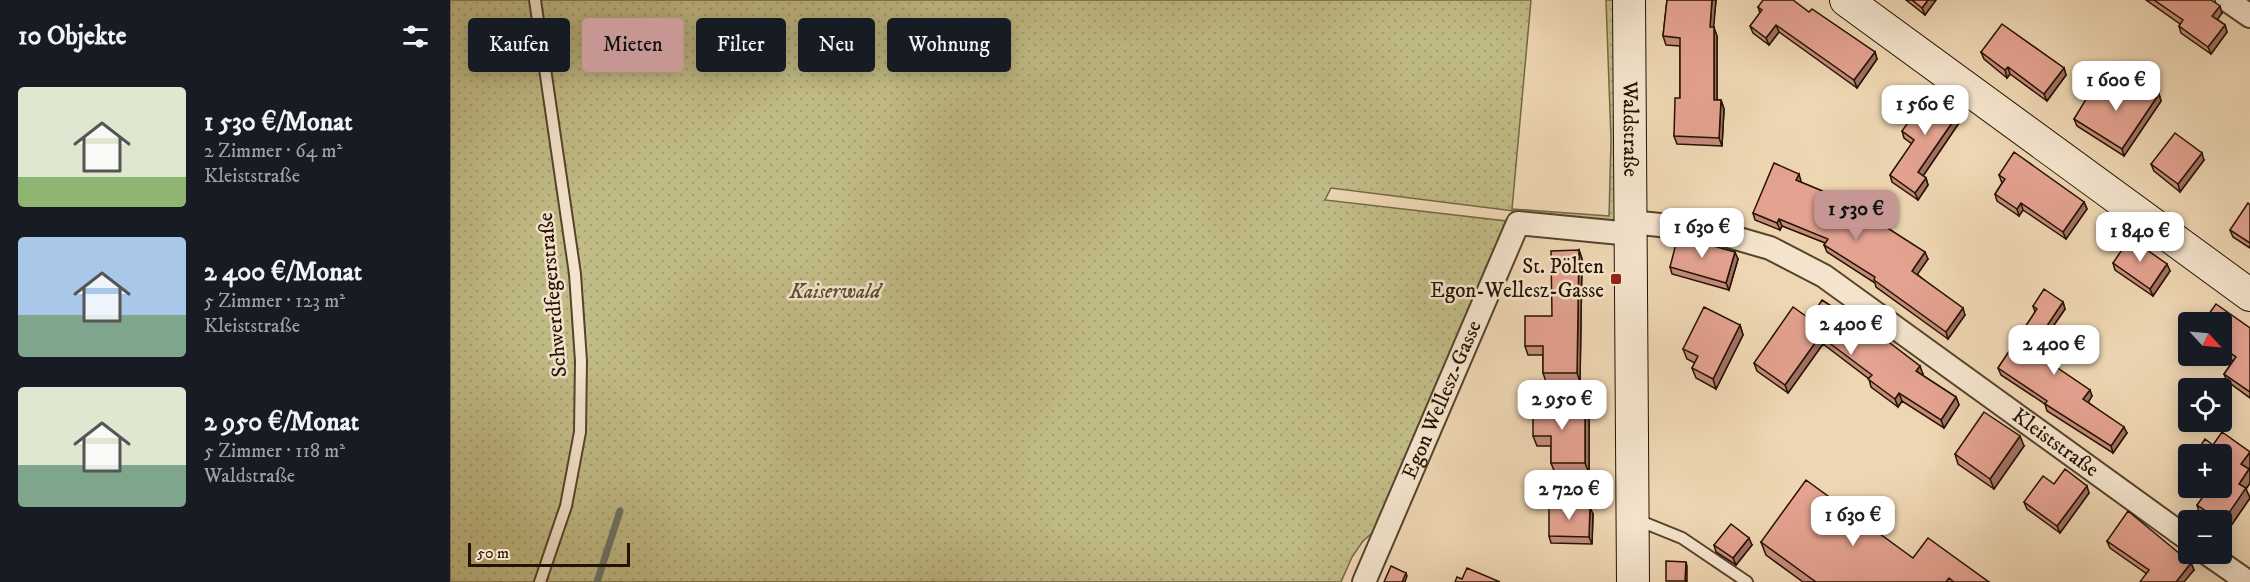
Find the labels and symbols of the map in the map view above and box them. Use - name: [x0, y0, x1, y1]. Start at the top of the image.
- pin: 1 600 €: [2061, 61, 2171, 112]
- street label: Waldstraße: [1617, 80, 1643, 177]
- pin: 1 560 €: [1870, 85, 1980, 136]
- pin: 1 530 €: [1801, 190, 1911, 241]
- pin: 1 630 €: [1647, 208, 1757, 259]
- street label: Schwerdfegerstraße: [533, 211, 573, 378]
- pin: 1 840 €: [2085, 212, 2195, 263]
- place label: St. Pölten Egon-Wellesz-Gasse: [1430, 254, 1604, 304]
- marker: St. Pölten Egon-Wellesz-Gasse: [1609, 272, 1623, 286]
- park label: Kaiserwald: [788, 279, 884, 305]
- pin: 2 400 €: [1796, 305, 1906, 356]
- north arrow: [2178, 312, 2232, 366]
- street label: Egon Wellesz-Gasse: [1397, 317, 1488, 483]
- pin: 2 400 €: [1999, 325, 2109, 376]
- pin: 2 950 €: [1507, 380, 1617, 431]
- street label: Kleiststraße: [2007, 403, 2104, 483]
- pin: 2 720 €: [1514, 470, 1624, 521]
- pin: 1 630 €: [1798, 496, 1908, 547]
- scale bar: [468, 540, 630, 568]

